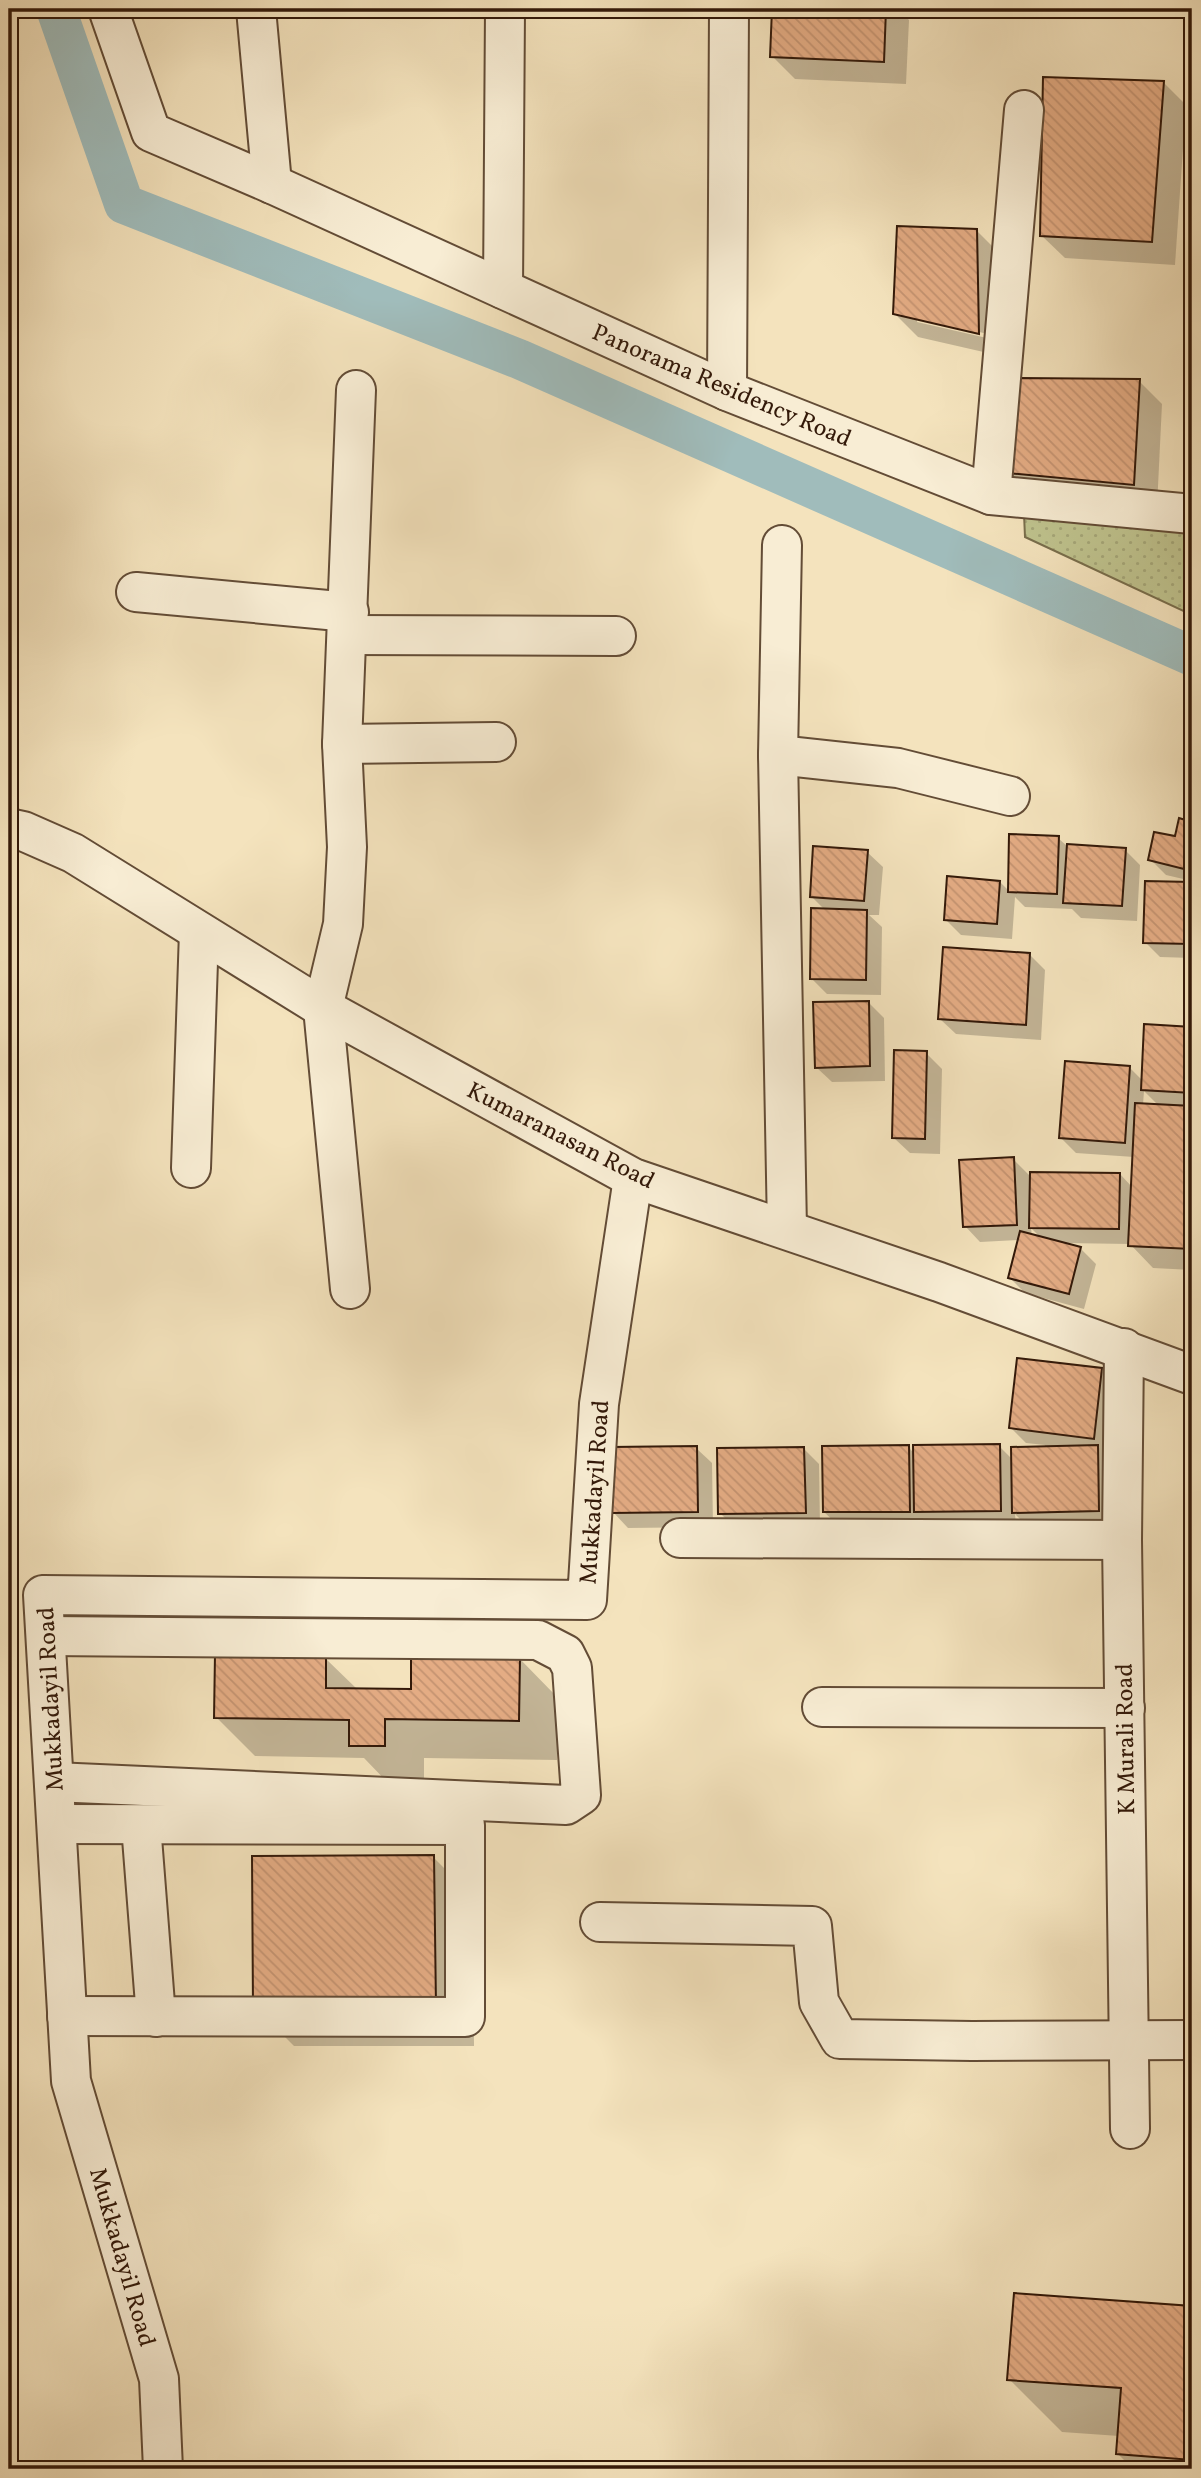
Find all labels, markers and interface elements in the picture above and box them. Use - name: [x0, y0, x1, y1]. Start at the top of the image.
- street label: Panorama Residency Road: [586, 317, 856, 457]
- street label: Kumaranasan Road: [460, 1075, 660, 1199]
- street label: Mukkadayil Road: [573, 1399, 619, 1585]
- street label: Mukkadayil Road: [30, 1606, 74, 1792]
- street label: K Murali Road: [1109, 1663, 1145, 1815]
- street label: Mukkadayil Road: [79, 2164, 163, 2351]

